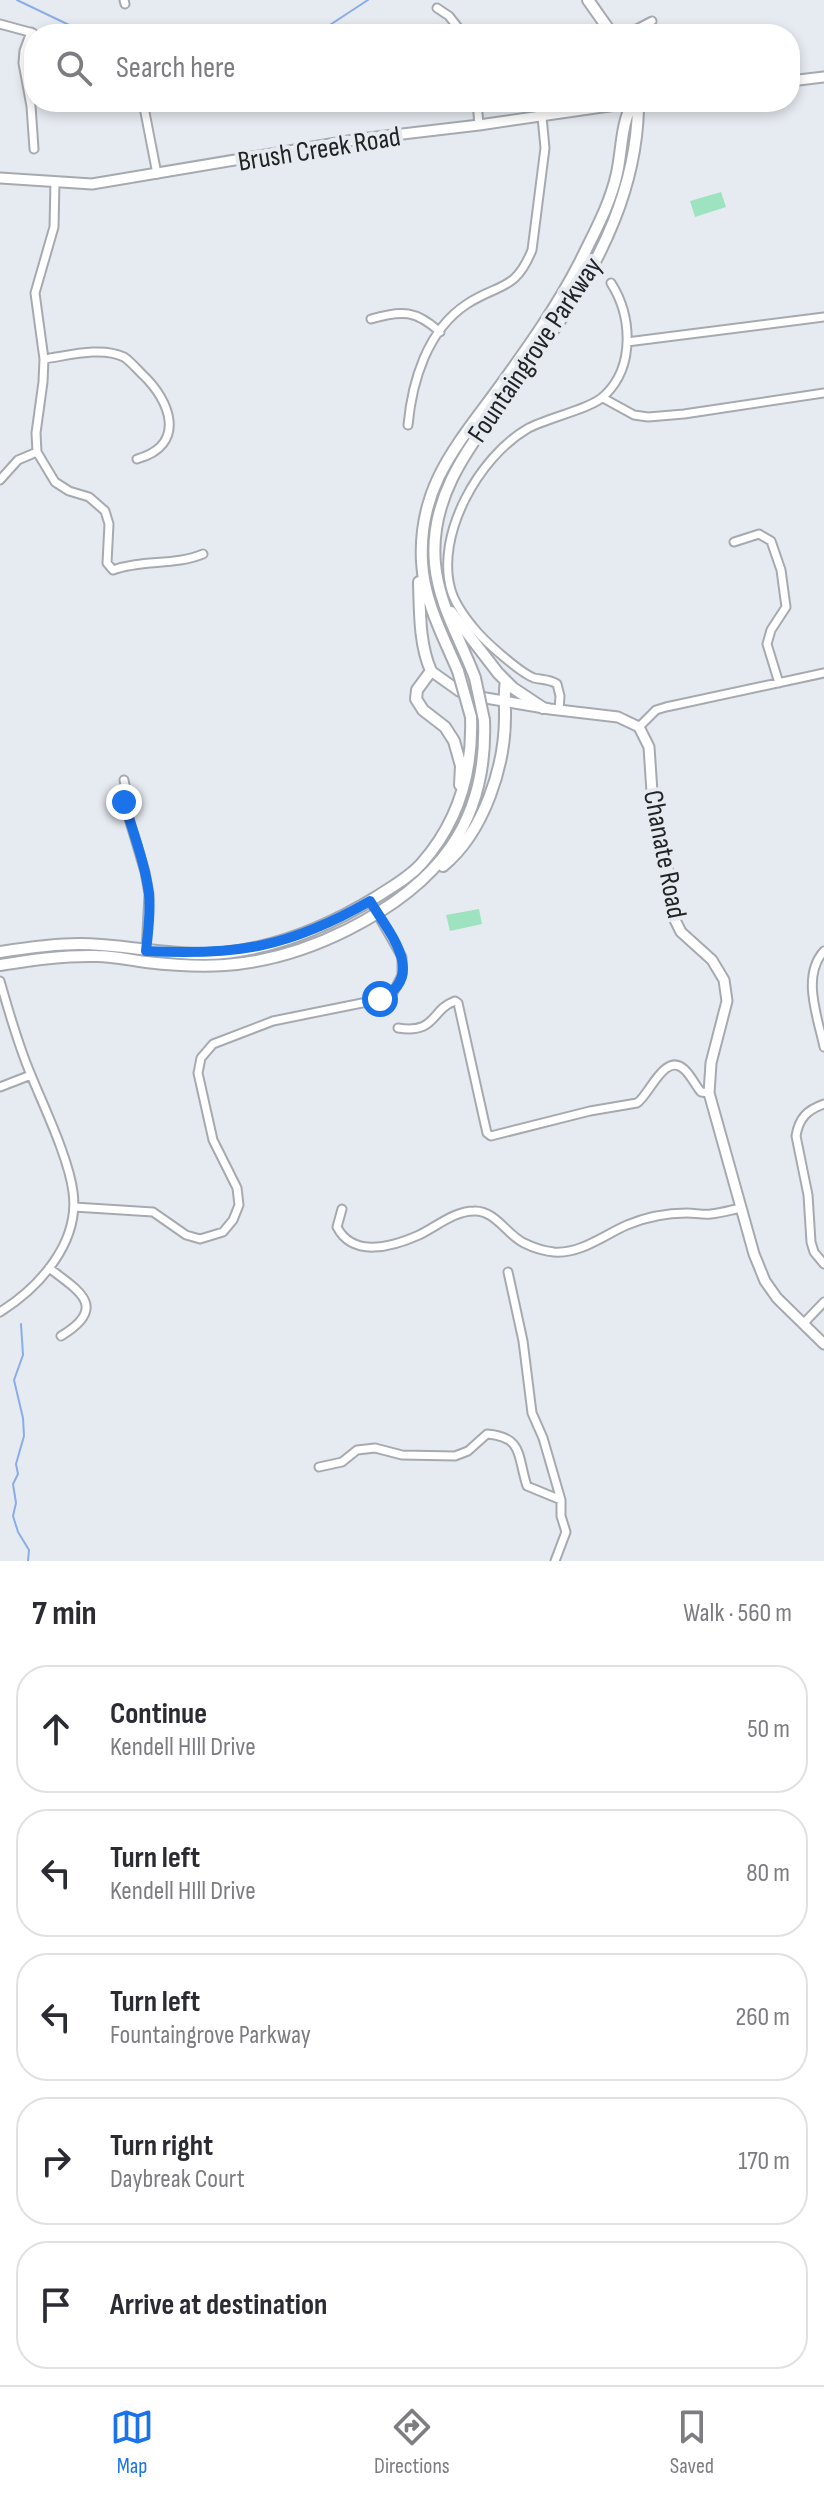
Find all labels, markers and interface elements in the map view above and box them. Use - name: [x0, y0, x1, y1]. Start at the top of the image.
- search box: [24, 24, 800, 112]
- icon: search: [52, 46, 96, 90]
- text: Search here: [116, 50, 235, 86]
- street label: Brush Creek Road: [236, 120, 403, 179]
- street label: Fountaingrove Parkway: [461, 251, 610, 449]
- route end: [106, 784, 142, 820]
- street label: Chanate Road: [636, 787, 693, 921]
- route start: [362, 981, 398, 1017]
- text: 7 min: [32, 1593, 97, 1634]
- text: Walk · 560 m: [683, 1598, 792, 1629]
- text: Continue: [110, 1696, 207, 1732]
- icon: ahead: [34, 1707, 78, 1751]
- text: 50 m: [747, 1714, 790, 1745]
- text: Kendell HIll Drive: [110, 1732, 256, 1763]
- text: Turn left: [110, 1840, 200, 1876]
- icon: left: [34, 1851, 78, 1895]
- text: 80 m: [746, 1858, 790, 1889]
- text: Kendell HIll Drive: [110, 1876, 256, 1907]
- text: Turn left: [110, 1984, 200, 2020]
- icon: left: [34, 1995, 78, 2039]
- text: 260 m: [735, 2002, 790, 2033]
- text: Fountaingrove Parkway: [110, 2020, 311, 2051]
- text: Turn right: [110, 2128, 213, 2164]
- icon: right: [34, 2139, 78, 2183]
- text: 170 m: [738, 2146, 790, 2177]
- text: Daybreak Court: [110, 2164, 245, 2195]
- icon: arrive: [34, 2283, 78, 2327]
- text: Arrive at destination: [110, 2287, 327, 2323]
- tab: Map: [110, 2405, 154, 2480]
- tab: Directions: [374, 2405, 450, 2480]
- tab: Saved: [670, 2405, 714, 2480]

